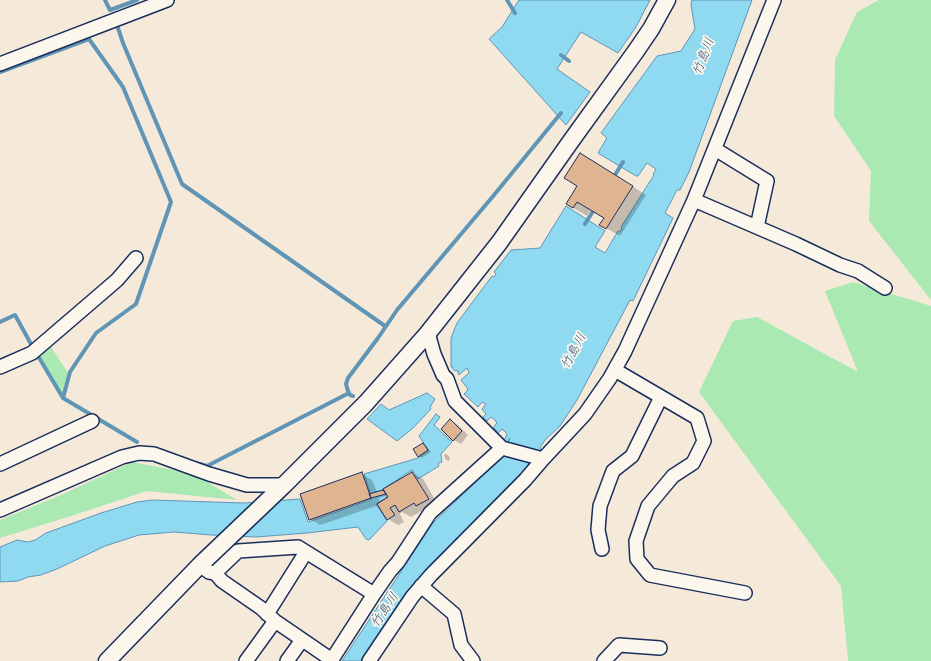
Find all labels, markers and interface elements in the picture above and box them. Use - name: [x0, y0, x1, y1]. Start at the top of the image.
- water label: 竹島川: [691, 36, 719, 78]
- water label: 竹島川: [559, 331, 591, 373]
- water label: 竹島川: [369, 590, 403, 632]

